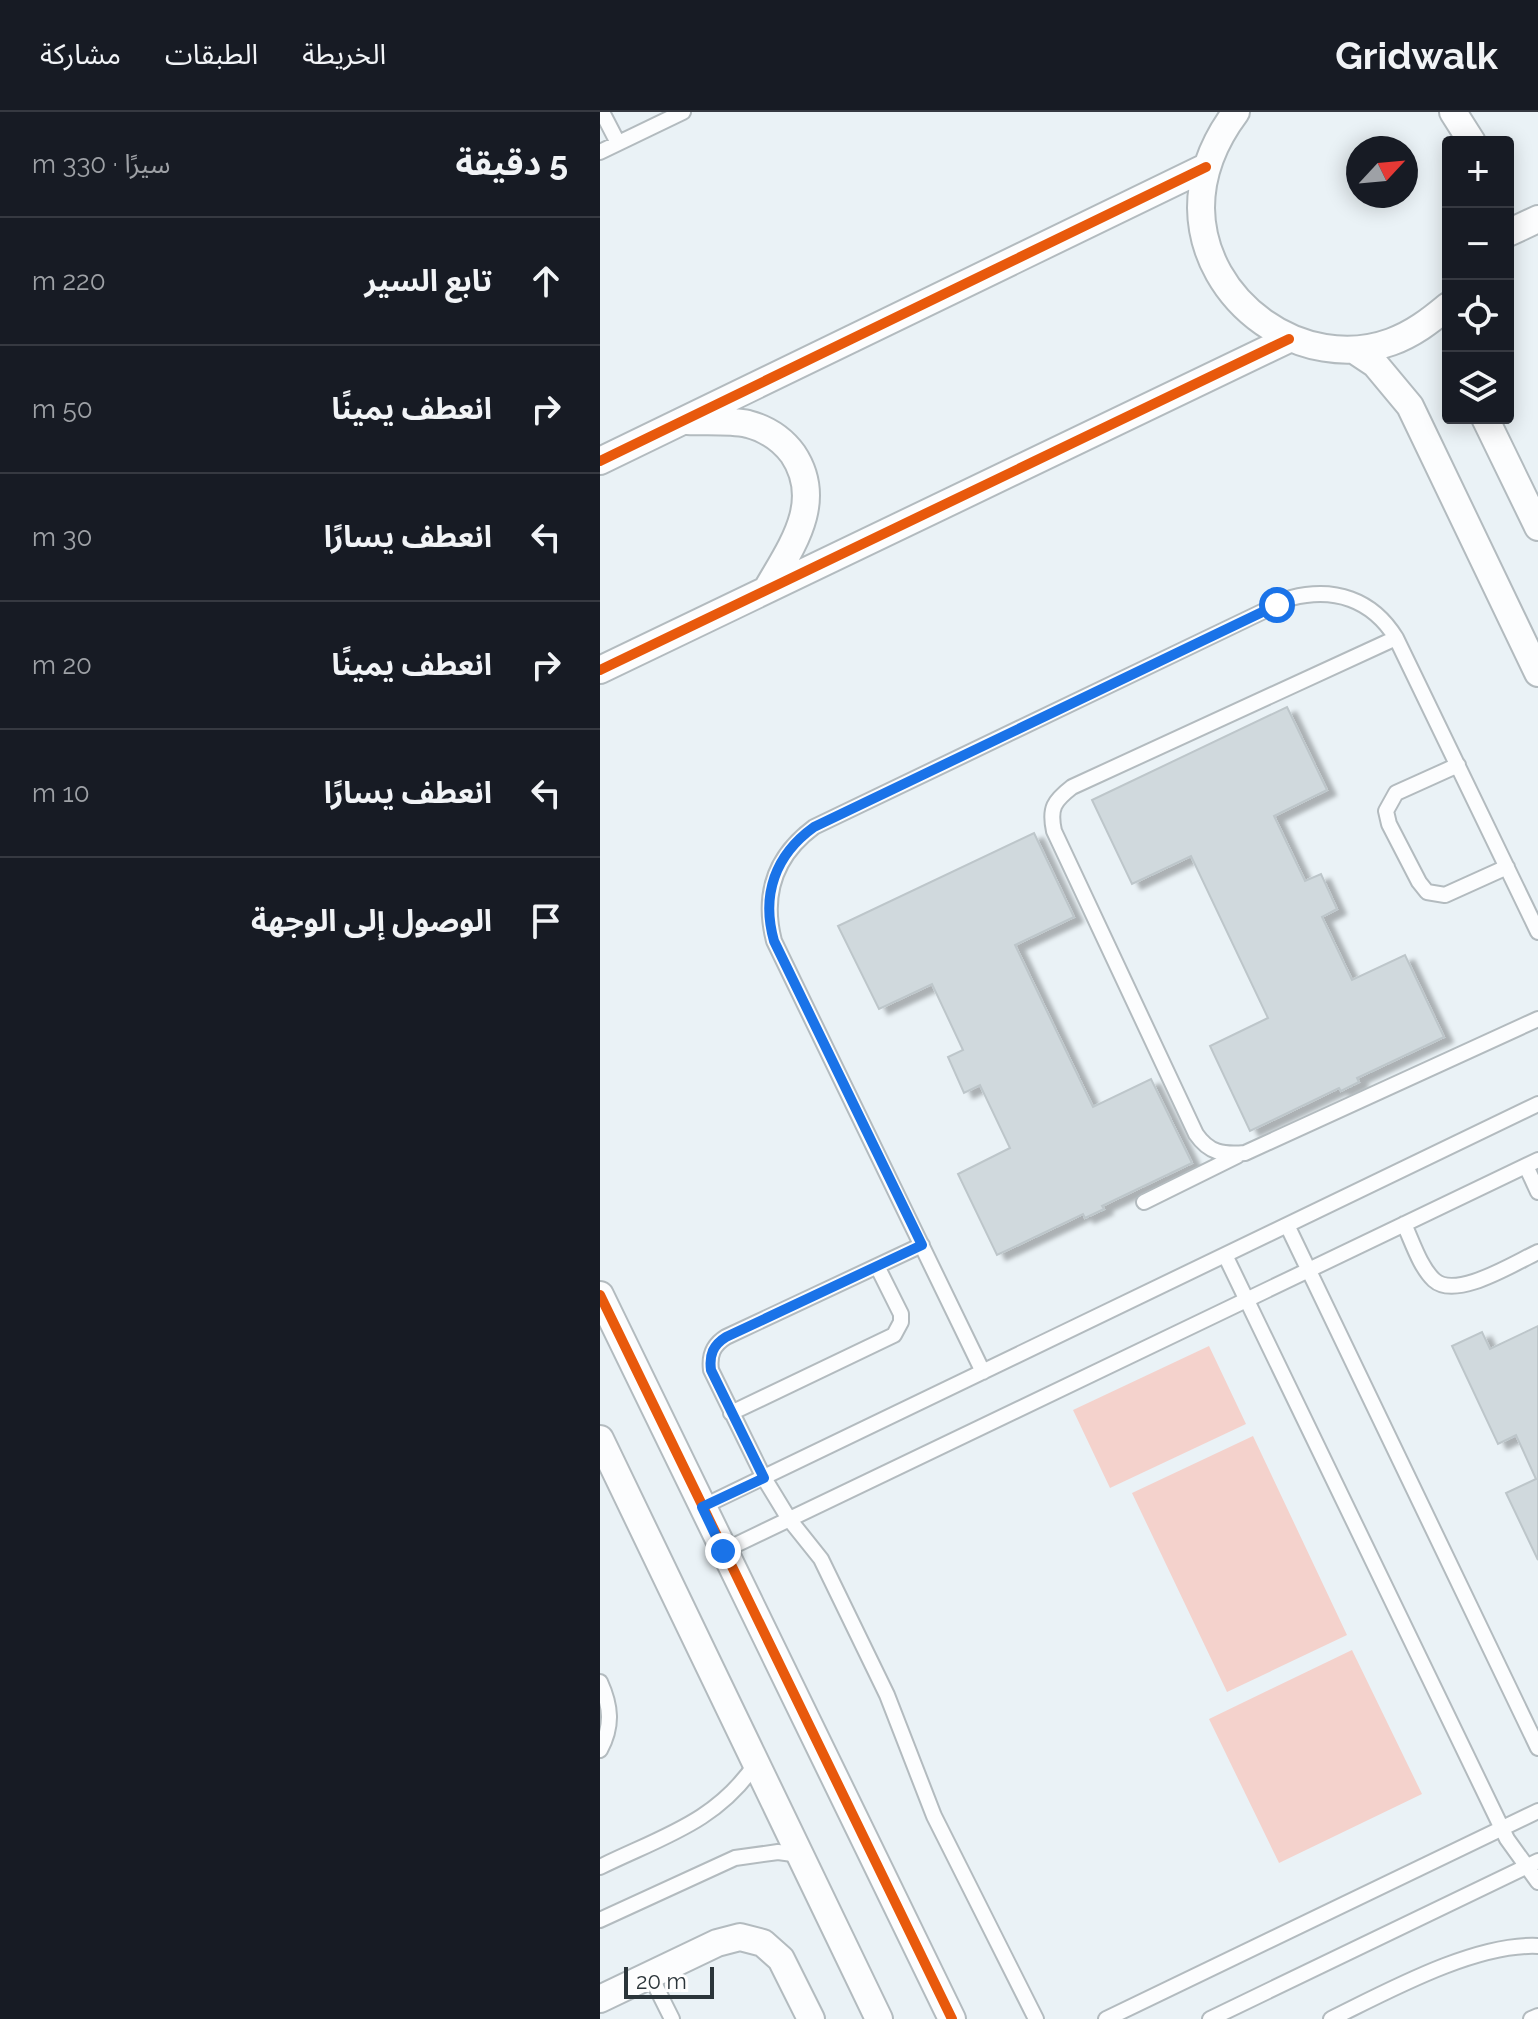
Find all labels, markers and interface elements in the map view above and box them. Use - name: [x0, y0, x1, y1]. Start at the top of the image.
- text: Gridwalk: [1335, 33, 1498, 78]
- text: مشاركة: [40, 38, 121, 71]
- text: الطبقات: [165, 38, 258, 71]
- text: الخريطة: [302, 38, 386, 71]
- north arrow: [1346, 136, 1418, 208]
- map controls: [1442, 136, 1514, 424]
- button: +: [1442, 136, 1514, 208]
- text: 5 دقيقة: [455, 143, 568, 183]
- text: سيرًا · 330 m: [32, 149, 170, 179]
- button: −: [1442, 208, 1514, 280]
- icon: ahead: [524, 259, 568, 303]
- text: تابع السير: [364, 263, 492, 298]
- text: 220 m: [32, 266, 106, 296]
- button: locate: [1442, 280, 1514, 352]
- button: layers: [1442, 352, 1514, 424]
- icon: right: [524, 387, 568, 431]
- text: انعطف يمينًا: [331, 391, 492, 426]
- text: 50 m: [32, 394, 93, 424]
- icon: left: [524, 515, 568, 559]
- text: انعطف يسارًا: [324, 519, 492, 554]
- text: 30 m: [32, 522, 92, 552]
- route start: [1259, 587, 1295, 623]
- icon: right: [524, 643, 568, 687]
- text: انعطف يمينًا: [331, 647, 492, 682]
- text: 20 m: [32, 650, 92, 680]
- icon: left: [524, 771, 568, 815]
- text: انعطف يسارًا: [324, 775, 492, 810]
- text: 10 m: [32, 778, 90, 808]
- icon: arrive: [524, 899, 568, 943]
- text: الوصول إلى الوجهة: [251, 903, 492, 938]
- route end: [705, 1533, 741, 1569]
- scale bar: [624, 1963, 714, 1999]
- text: 20 m: [636, 1968, 687, 1994]

